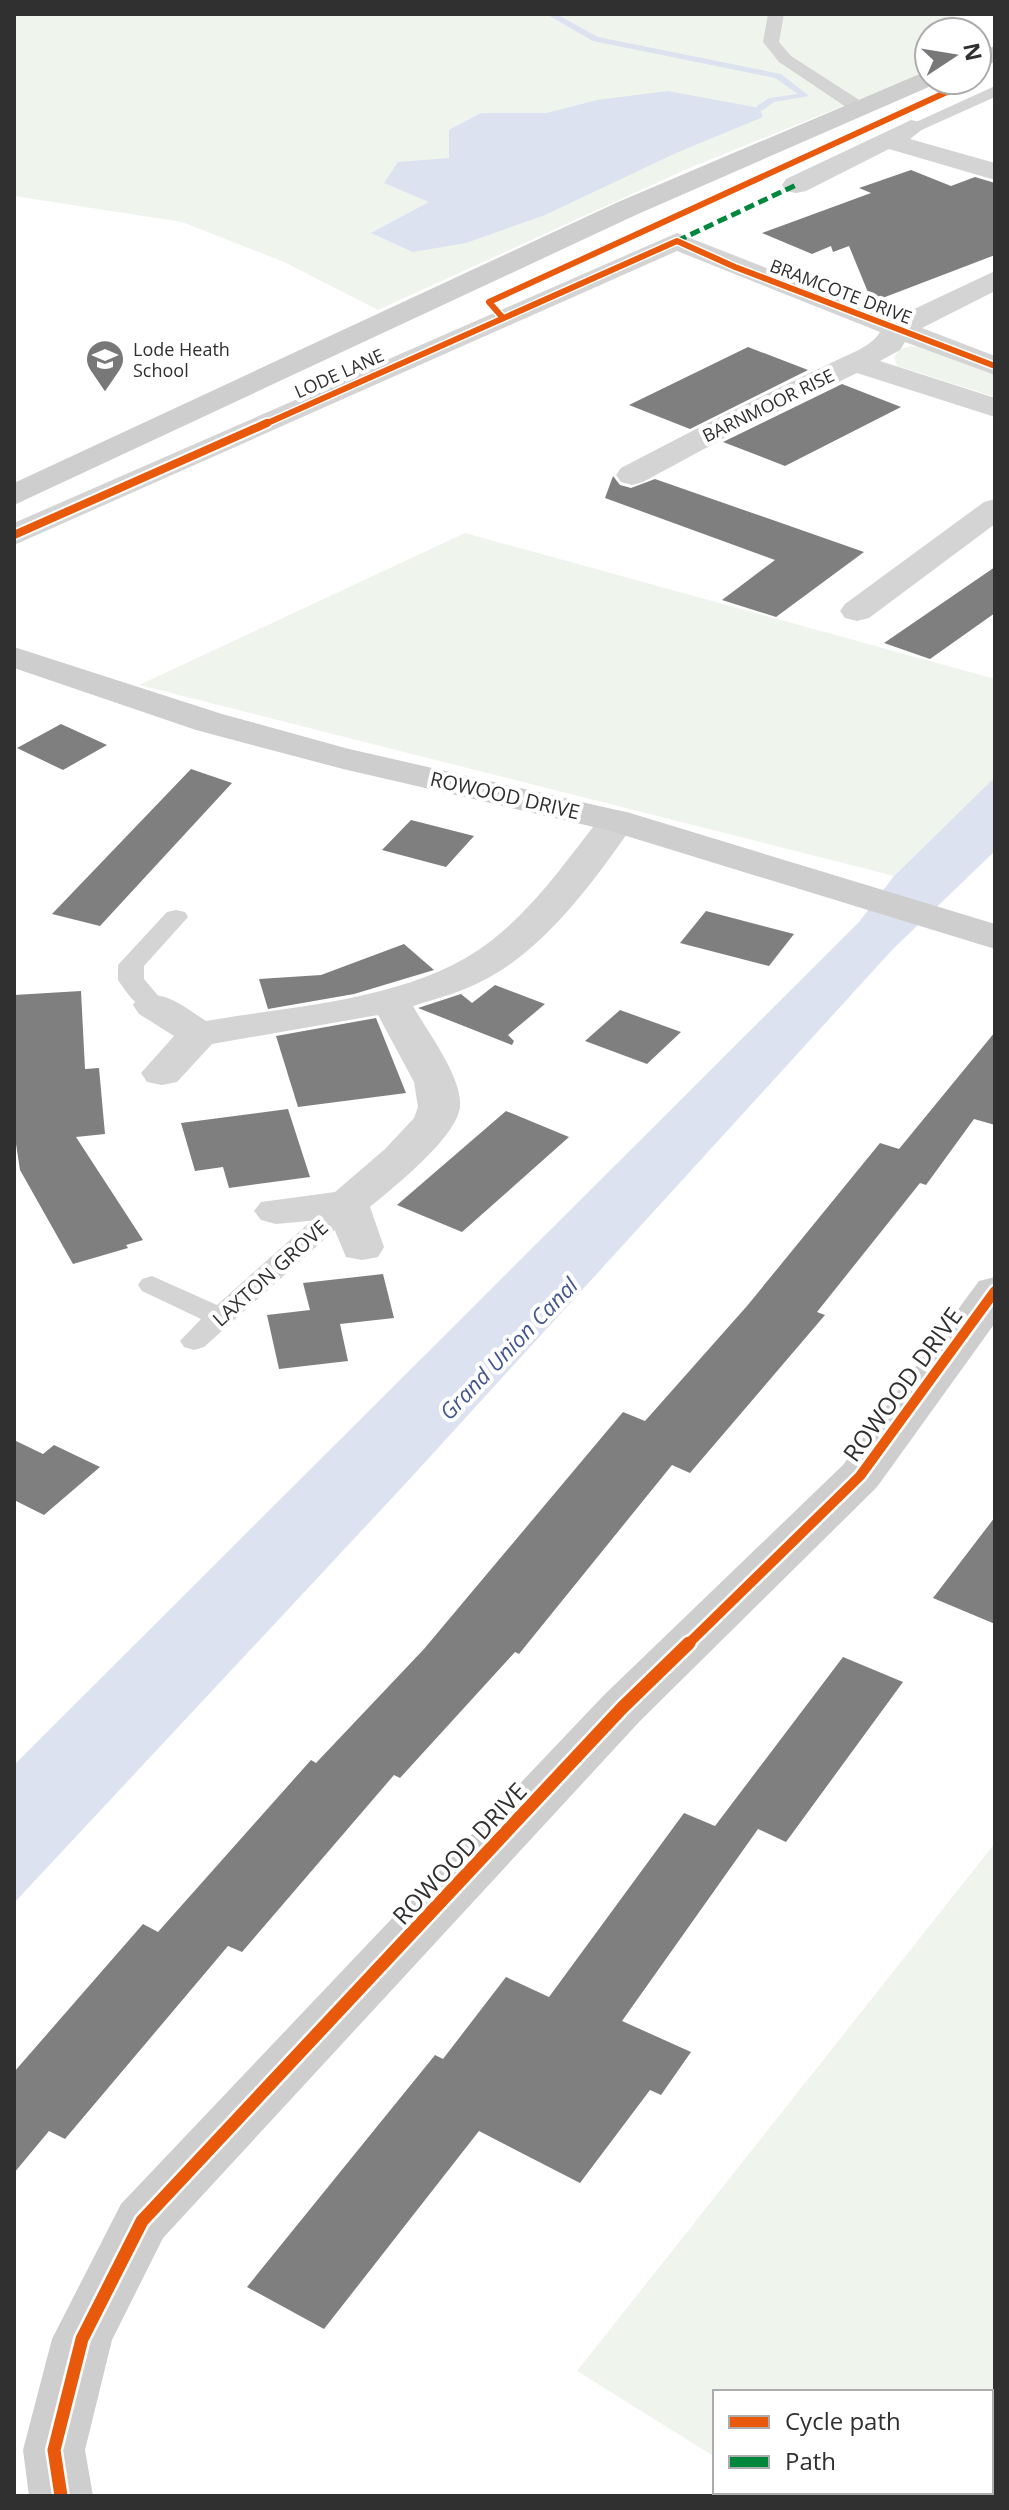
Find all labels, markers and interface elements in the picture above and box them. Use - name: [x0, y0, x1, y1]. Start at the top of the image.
- north arrow: [913, 16, 993, 96]
- text: N: [957, 40, 990, 64]
- street label: BRAMCOTE DRIVE: [767, 253, 915, 329]
- place label: Lode Heath School: [133, 337, 230, 382]
- school or university icon: Lode Heath School: [84, 338, 126, 393]
- street label: LODE LANE: [291, 343, 387, 403]
- street label: BARNMOOR RISE: [698, 363, 838, 447]
- street label: ROWOOD DRIVE: [428, 765, 582, 825]
- street label: LAXTON GROVE: [206, 1214, 334, 1332]
- water label: Grand Union Canal: [432, 1270, 584, 1426]
- street label: ROWOOD DRIVE: [835, 1300, 969, 1468]
- street label: ROWOOD DRIVE: [384, 1775, 534, 1931]
- legend: [713, 2390, 993, 2494]
- text: Cycle path: [785, 2404, 901, 2437]
- text: Path: [785, 2444, 836, 2477]

